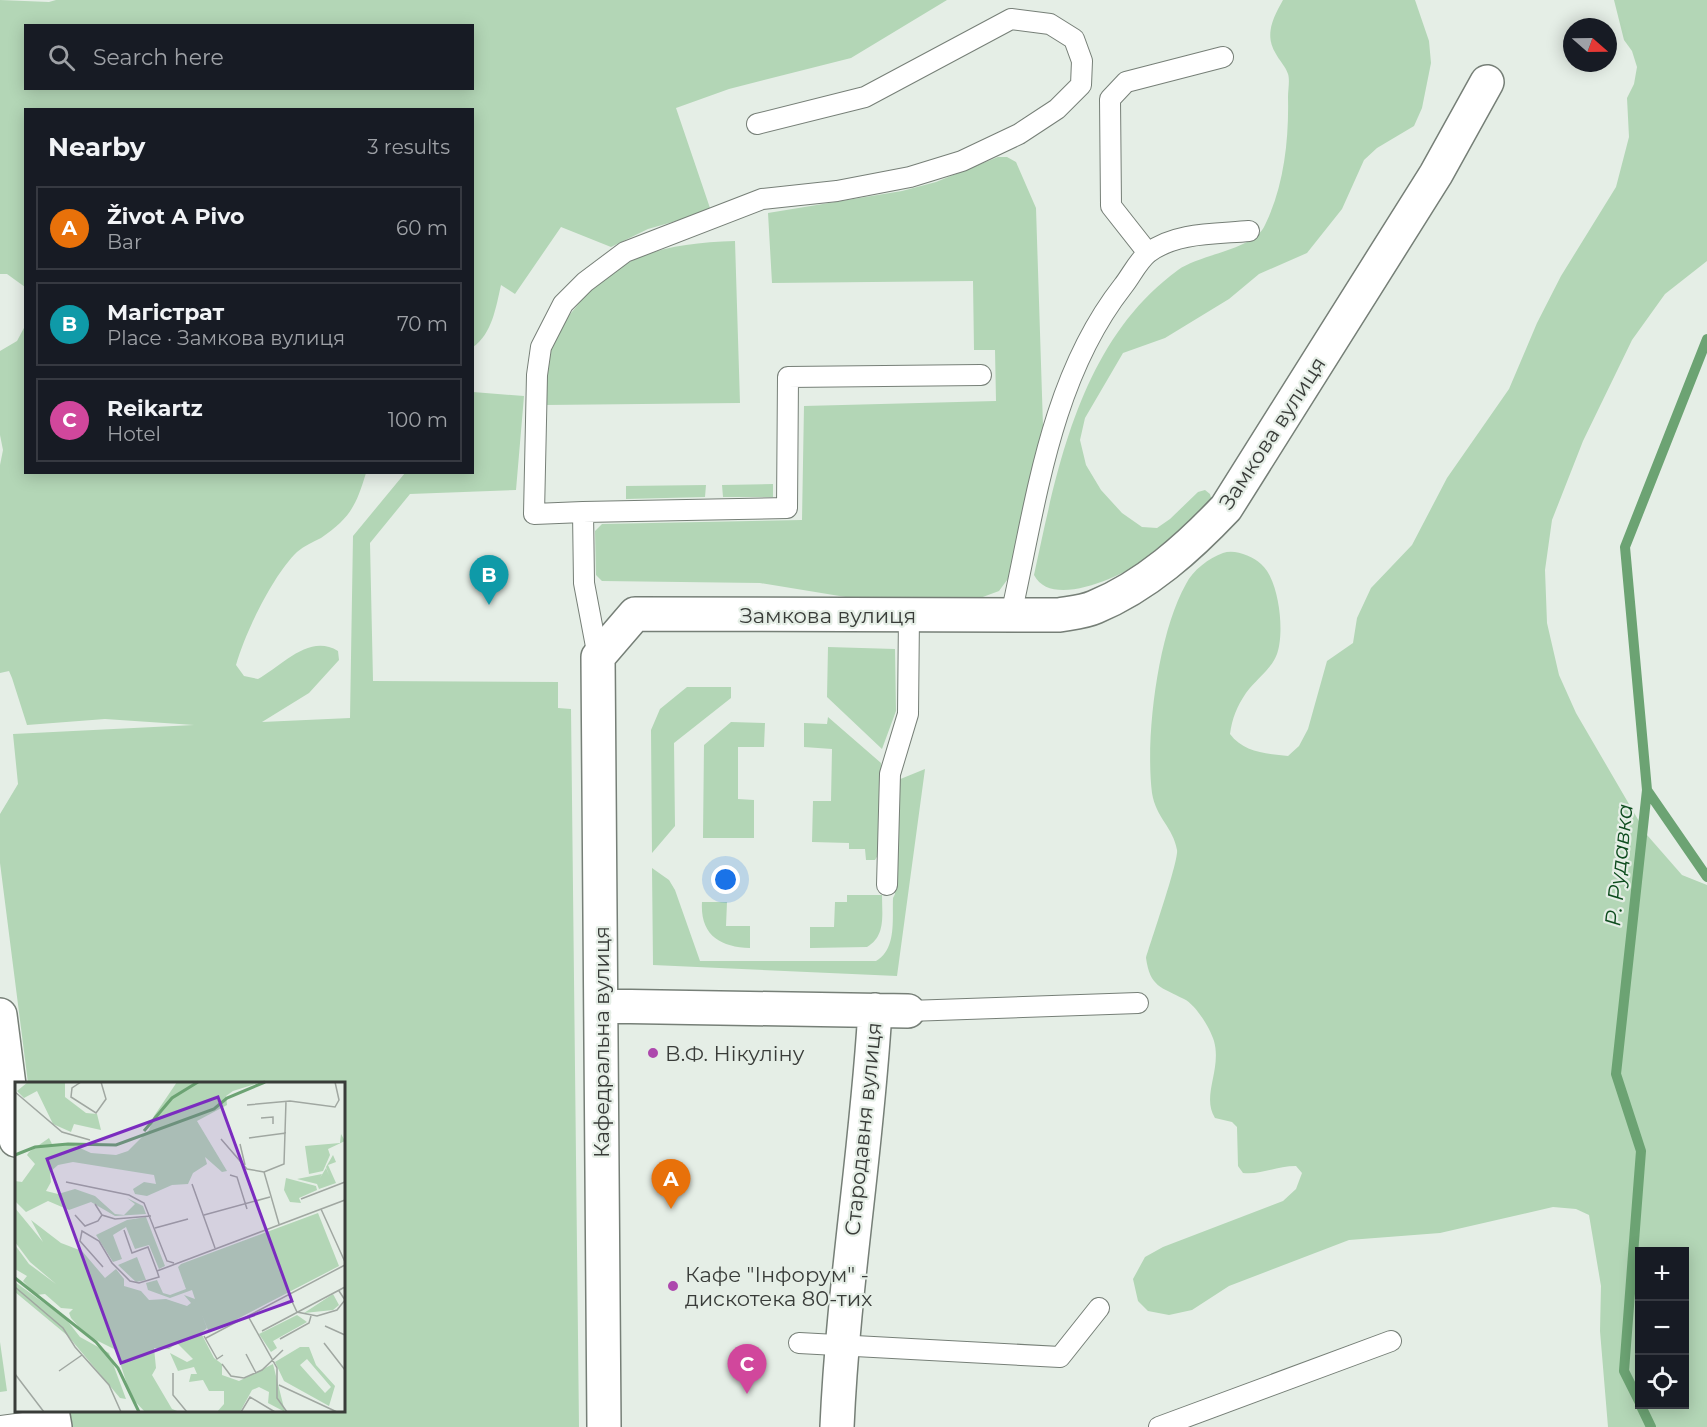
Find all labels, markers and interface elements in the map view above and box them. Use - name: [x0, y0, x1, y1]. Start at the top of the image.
- north arrow: [1563, 18, 1617, 72]
- search box: [24, 24, 474, 90]
- icon: search: [45, 41, 78, 74]
- text: Search here: [93, 44, 224, 71]
- text: Nearby: [48, 131, 145, 163]
- text: 3 results: [367, 135, 450, 159]
- text: Život A Pivo: [107, 203, 244, 230]
- text: A: [62, 216, 77, 240]
- text: 60 m: [396, 216, 448, 240]
- text: Bar: [107, 230, 142, 254]
- text: Магістрат: [107, 299, 224, 326]
- text: B: [62, 312, 77, 336]
- text: 70 m: [397, 312, 448, 336]
- text: Place · Замкова вулиця: [107, 326, 345, 350]
- street label: Замкова вулиця: [1213, 352, 1331, 514]
- text: Reikartz: [107, 395, 203, 422]
- text: C: [62, 408, 77, 432]
- text: 100 m: [388, 408, 448, 432]
- text: Hotel: [107, 422, 161, 446]
- pin: B: [470, 556, 508, 605]
- street label: Замкова вулиця: [740, 603, 916, 628]
- water label: Р. Рудавка: [1599, 802, 1639, 928]
- your location: [711, 865, 740, 894]
- street label: Кафедральна вулиця: [589, 926, 614, 1158]
- street label: Стародавня вулиця: [839, 1021, 887, 1237]
- place label: В.Ф. Нікуліну: [665, 1041, 805, 1066]
- marker: В.Ф. Нікуліну: [646, 1046, 660, 1060]
- inset map: [15, 1082, 345, 1412]
- pin: A: [652, 1160, 690, 1209]
- map controls: [1635, 1247, 1689, 1409]
- button: +: [1635, 1247, 1689, 1301]
- place label: Кафе "Інфорум" - дискотека 80-тих: [685, 1262, 872, 1311]
- marker: Кафе "Інфорум" - дискотека 80-тих: [666, 1279, 680, 1293]
- button: −: [1635, 1301, 1689, 1355]
- pin: C: [728, 1344, 766, 1394]
- button: locate: [1635, 1355, 1689, 1409]

